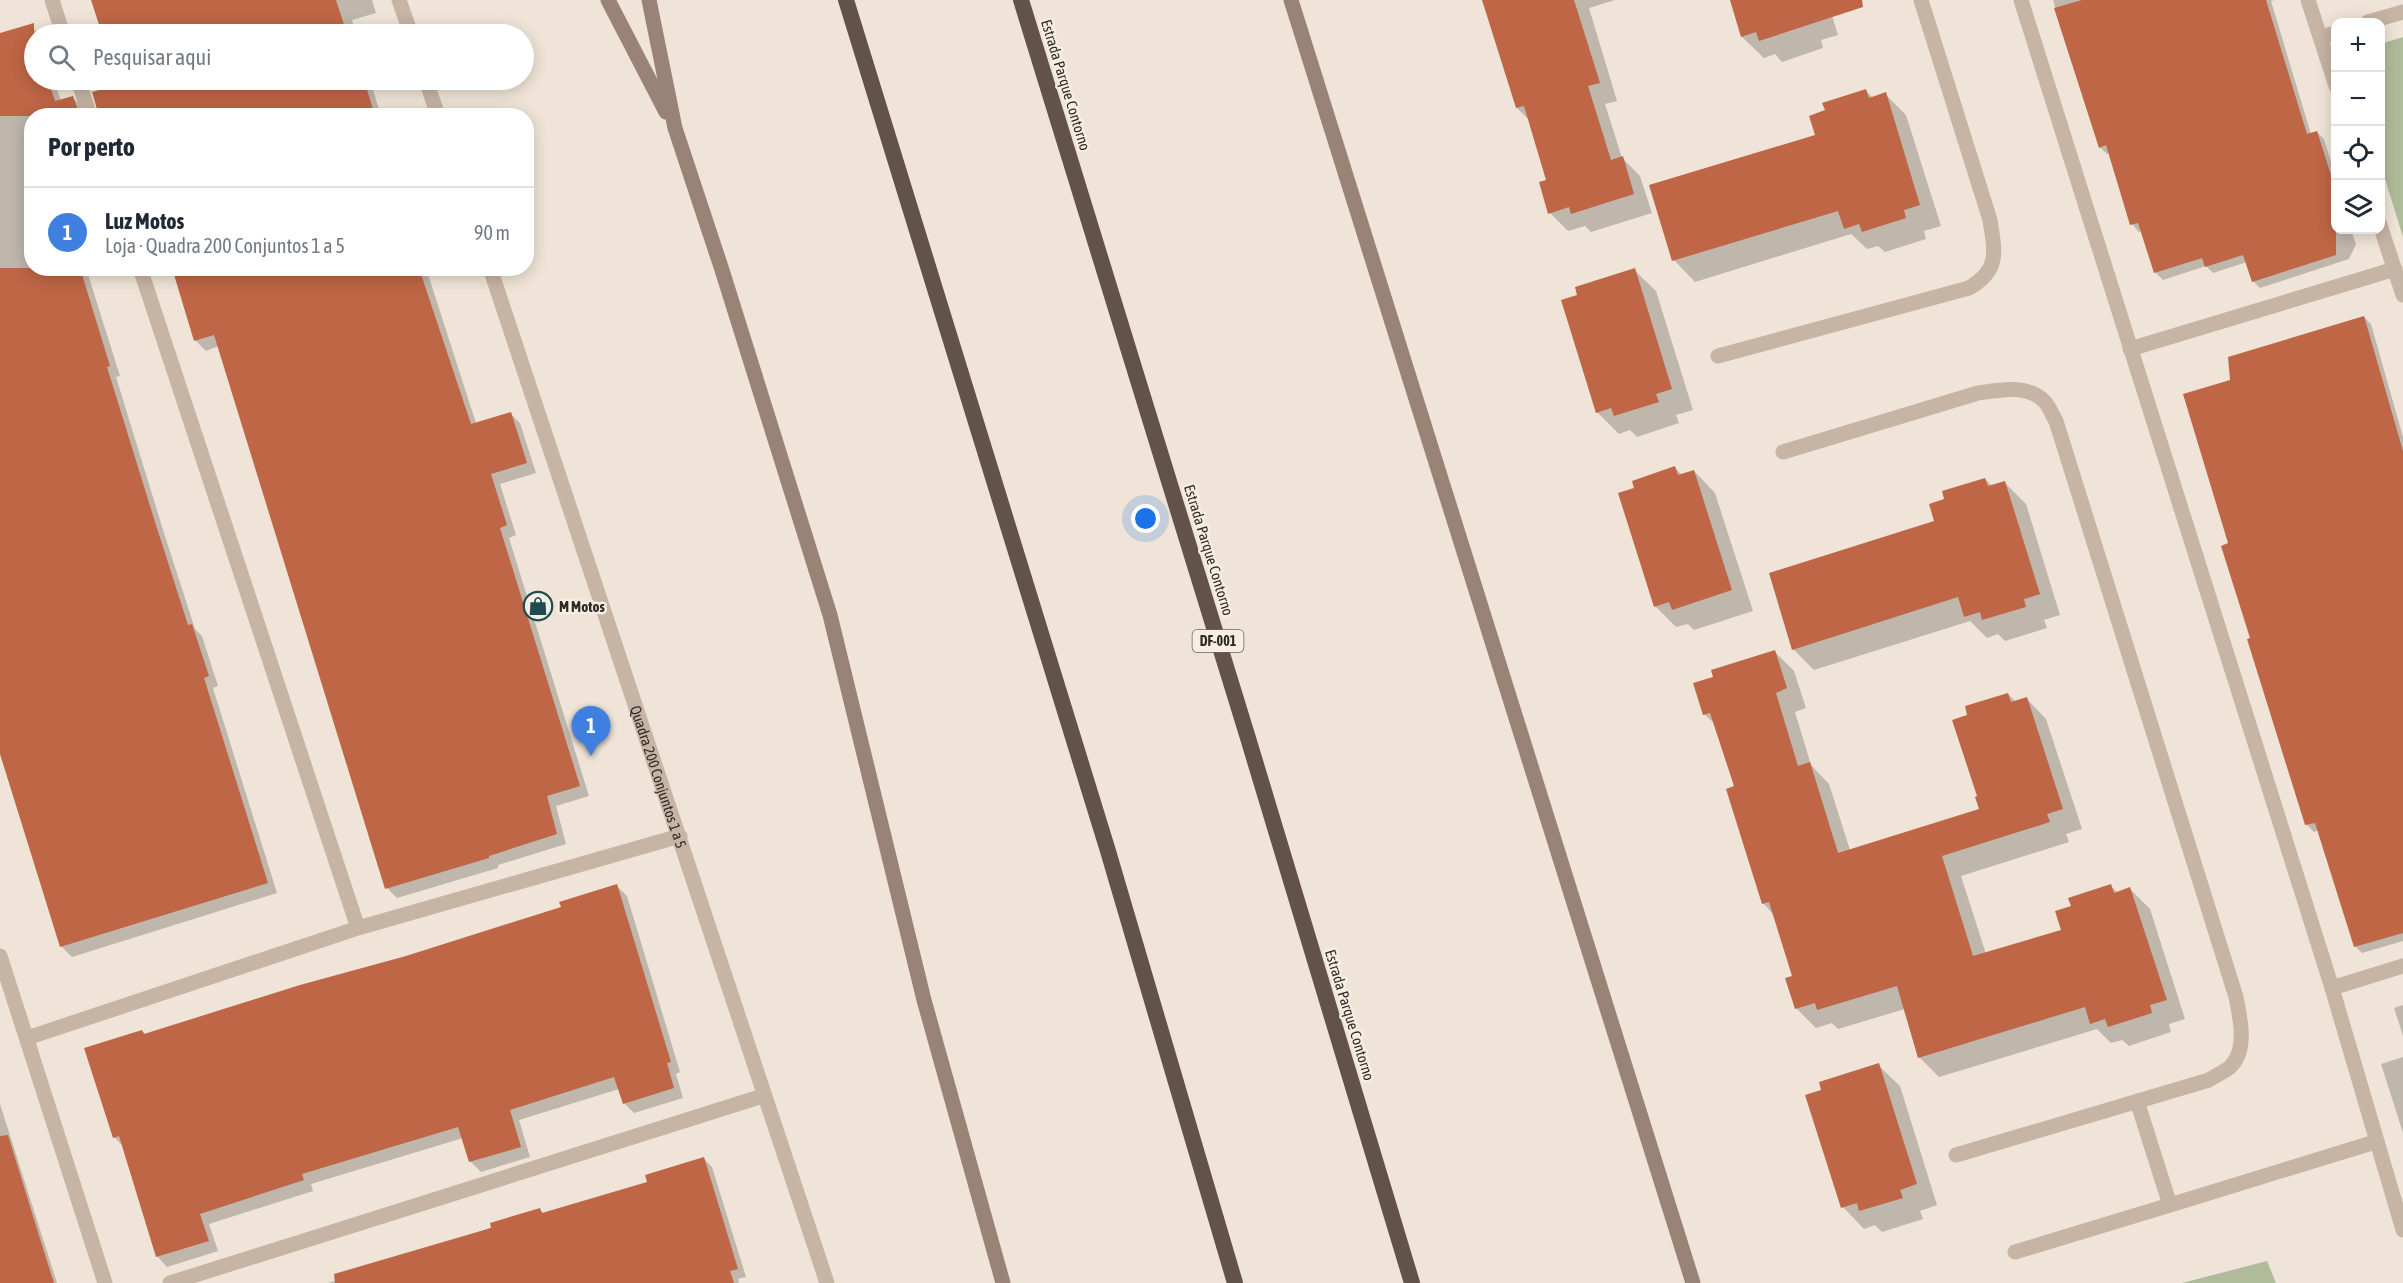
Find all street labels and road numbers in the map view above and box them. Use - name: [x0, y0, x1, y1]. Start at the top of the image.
- street label: Estrada Parque Contorno: [1038, 18, 1094, 152]
- street label: Estrada Parque Contorno: [1181, 483, 1237, 617]
- road number: DF-001: [1192, 630, 1244, 652]
- street label: Quadra 200 Conjuntos 1 a 5: [627, 703, 691, 850]
- street label: Estrada Parque Contorno: [1322, 948, 1378, 1082]

